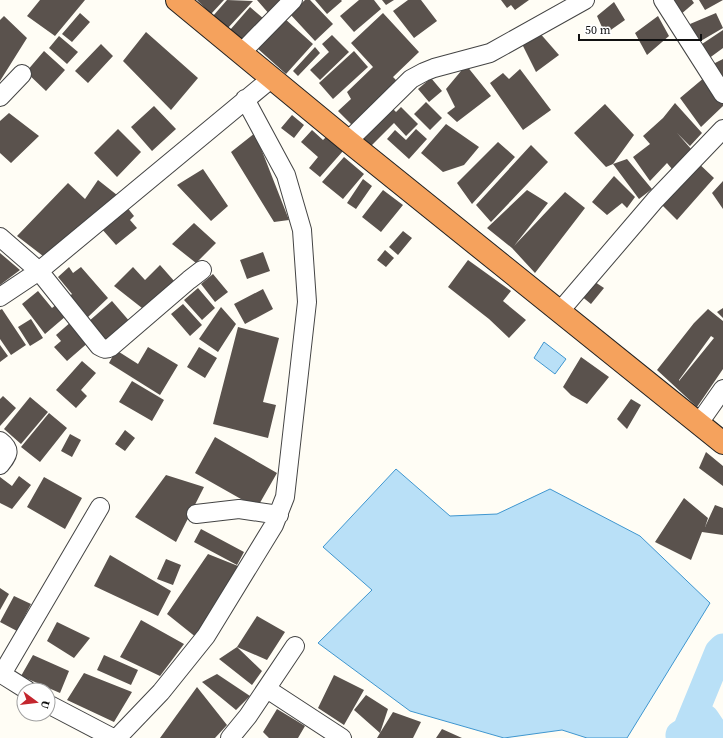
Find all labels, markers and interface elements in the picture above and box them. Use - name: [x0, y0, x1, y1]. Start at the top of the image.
- scale bar: [579, 16, 701, 42]
- text: 50 m: [585, 22, 611, 38]
- north arrow: [16, 682, 56, 722]
- text: U: [37, 699, 53, 710]

